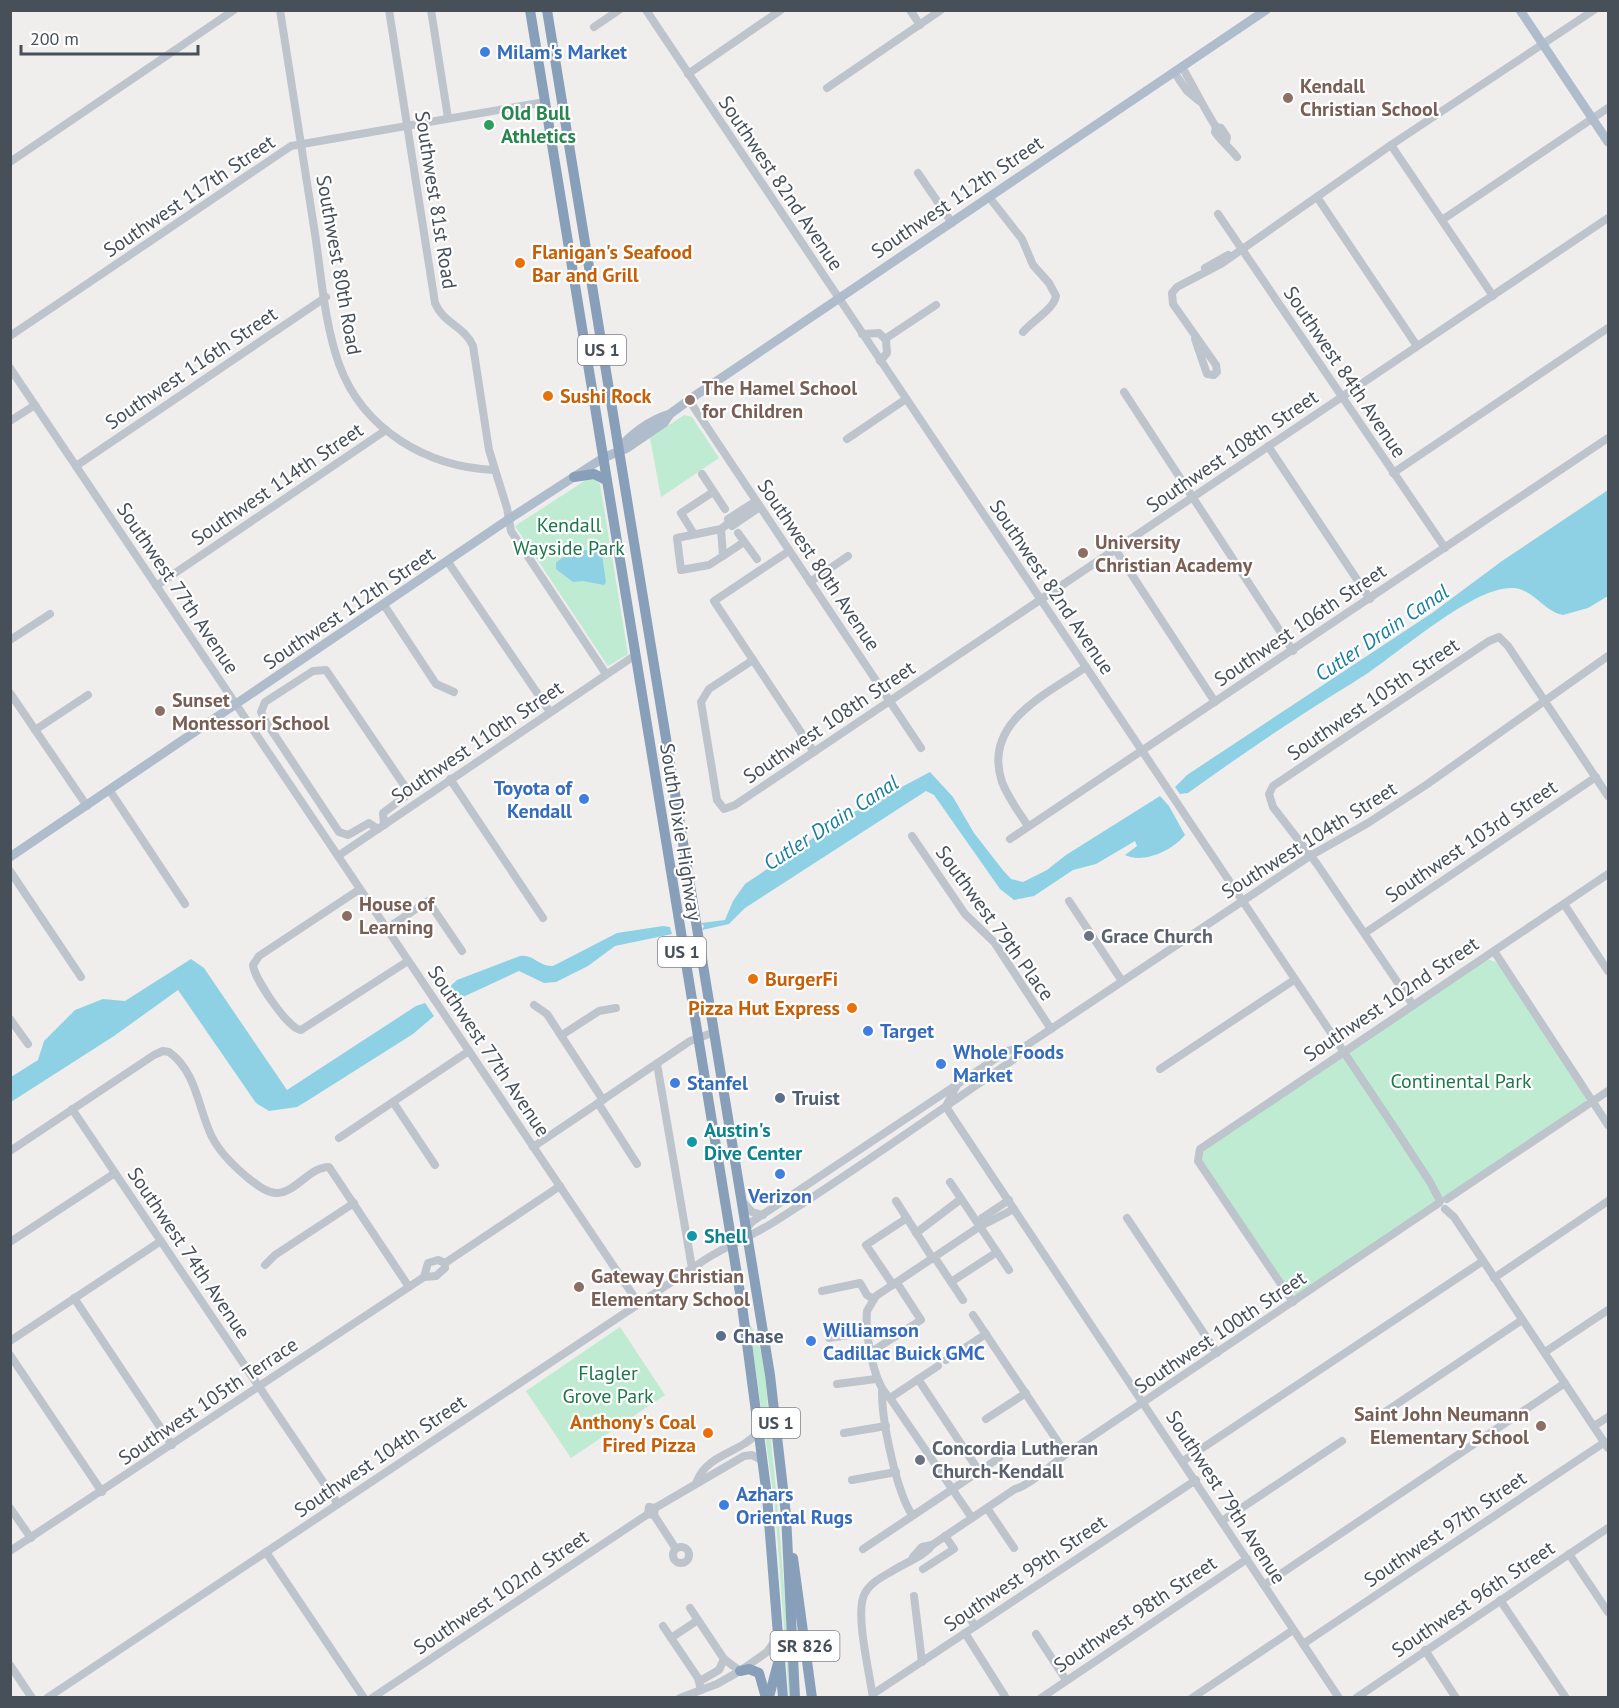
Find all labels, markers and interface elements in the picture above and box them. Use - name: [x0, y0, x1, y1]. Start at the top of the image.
- scale bar: [21, 18, 198, 56]
- text: 200 m: [30, 27, 79, 50]
- place label: Milam's Market: [497, 39, 627, 65]
- marker: Milam's Market: [478, 45, 492, 59]
- place label: Kendall Christian School: [1300, 73, 1439, 122]
- street label: Southwest 82nd Avenue: [713, 90, 849, 276]
- marker: Kendall Christian School: [1281, 91, 1295, 105]
- place label: Old Bull Athletics: [501, 100, 576, 149]
- street label: Southwest 81st Road: [409, 109, 463, 291]
- marker: Old Bull Athletics: [482, 118, 496, 132]
- street label: Southwest 117th Street: [98, 129, 280, 263]
- street label: Southwest 112th Street: [866, 130, 1048, 264]
- street label: Southwest 80th Road: [310, 173, 368, 357]
- place label: Flanigan's Seafood Bar and Grill: [532, 239, 692, 288]
- marker: Flanigan's Seafood Bar and Grill: [513, 256, 527, 270]
- street label: Southwest 84th Avenue: [1278, 281, 1412, 463]
- street label: Southwest 116th Street: [100, 301, 282, 435]
- road number: US 1: [578, 335, 626, 365]
- place label: The Hamel School for Children: [702, 375, 857, 424]
- place label: Sushi Rock: [560, 383, 652, 409]
- street label: Southwest 108th Street: [1141, 384, 1323, 518]
- marker: Sushi Rock: [541, 389, 555, 403]
- marker: The Hamel School for Children: [683, 393, 697, 407]
- street label: Southwest 114th Street: [186, 417, 368, 551]
- street label: Southwest 80th Avenue: [752, 474, 886, 656]
- street label: Southwest 82nd Avenue: [984, 494, 1120, 680]
- street label: Southwest 77th Avenue: [111, 497, 245, 679]
- park label: Kendall Wayside Park: [513, 512, 625, 561]
- place label: University Christian Academy: [1095, 529, 1253, 578]
- street label: Southwest 112th Street: [258, 541, 440, 675]
- marker: University Christian Academy: [1076, 546, 1090, 560]
- street label: Southwest 106th Street: [1209, 558, 1391, 692]
- water label: Cutler Drain Canal: [1310, 578, 1454, 687]
- street label: Southwest 105th Street: [1282, 632, 1464, 766]
- street label: Southwest 108th Street: [738, 655, 920, 789]
- street label: Southwest 110th Street: [386, 675, 568, 809]
- place label: Sunset Montessori School: [172, 687, 329, 736]
- marker: Sunset Montessori School: [153, 704, 167, 718]
- street label: South Dixie Highway: [654, 741, 708, 923]
- water label: Cutler Drain Canal: [758, 769, 904, 876]
- street label: Southwest 103rd Street: [1380, 774, 1562, 908]
- place label: Toyota of Kendall: [494, 775, 574, 824]
- street label: Southwest 104th Street: [1217, 775, 1402, 905]
- marker: Toyota of Kendall: [577, 792, 591, 806]
- street label: Southwest 79th Place: [930, 840, 1060, 1006]
- place label: House of Learning: [359, 891, 436, 940]
- marker: House of Learning: [340, 909, 354, 923]
- place label: Grace Church: [1101, 923, 1213, 949]
- marker: Grace Church: [1082, 929, 1096, 943]
- street label: Southwest 102nd Street: [1298, 931, 1484, 1067]
- road number: US 1: [658, 937, 706, 967]
- street label: Southwest 77th Avenue: [422, 960, 556, 1142]
- place label: BurgerFi: [765, 966, 838, 992]
- marker: BurgerFi: [746, 972, 760, 986]
- place label: Pizza Hut Express: [688, 995, 840, 1021]
- marker: Pizza Hut Express: [845, 1001, 859, 1015]
- place label: Target: [880, 1018, 934, 1044]
- marker: Target: [861, 1024, 875, 1038]
- place label: Whole Foods Market: [953, 1039, 1064, 1088]
- marker: Whole Foods Market: [934, 1057, 948, 1071]
- park label: Continental Park: [1390, 1068, 1532, 1094]
- place label: Stanfel: [687, 1070, 748, 1096]
- marker: Stanfel: [668, 1076, 682, 1090]
- place label: Truist: [792, 1085, 840, 1111]
- marker: Truist: [773, 1091, 787, 1105]
- place label: Austin's Dive Center: [704, 1117, 802, 1166]
- marker: Austin's Dive Center: [685, 1135, 699, 1149]
- street label: Southwest 74th Avenue: [122, 1162, 256, 1344]
- marker: Verizon: [773, 1167, 787, 1181]
- place label: Verizon: [747, 1183, 812, 1209]
- place label: Shell: [704, 1223, 748, 1249]
- marker: Shell: [685, 1229, 699, 1243]
- place label: Gateway Christian Elementary School: [591, 1263, 750, 1312]
- street label: Southwest 100th Street: [1129, 1265, 1311, 1399]
- marker: Gateway Christian Elementary School: [572, 1280, 586, 1294]
- place label: Williamson Cadillac Buick GMC: [823, 1317, 985, 1366]
- place label: Chase: [733, 1323, 784, 1349]
- marker: Chase: [714, 1329, 728, 1343]
- street label: Southwest 105th Terrace: [113, 1331, 303, 1471]
- marker: Williamson Cadillac Buick GMC: [804, 1334, 818, 1348]
- park label: Flagler Grove Park: [562, 1360, 654, 1409]
- street label: Southwest 104th Street: [289, 1389, 471, 1523]
- place label: Saint John Neumann Elementary School: [1354, 1401, 1529, 1450]
- street label: Southwest 79th Avenue: [1160, 1405, 1292, 1589]
- road number: US 1: [752, 1408, 800, 1438]
- place label: Anthony's Coal Fired Pizza: [570, 1409, 696, 1458]
- marker: Saint John Neumann Elementary School: [1534, 1419, 1548, 1433]
- marker: Anthony's Coal Fired Pizza: [701, 1426, 715, 1440]
- place label: Concordia Lutheran Church-Kendall: [932, 1435, 1098, 1484]
- marker: Concordia Lutheran Church-Kendall: [913, 1453, 927, 1467]
- street label: Southwest 97th Street: [1359, 1465, 1531, 1593]
- place label: Azhars Oriental Rugs: [736, 1481, 853, 1530]
- marker: Azhars Oriental Rugs: [717, 1498, 731, 1512]
- street label: Southwest 99th Street: [939, 1509, 1112, 1637]
- street label: Southwest 102nd Street: [408, 1524, 594, 1660]
- street label: Southwest 96th Street: [1387, 1535, 1560, 1663]
- street label: Southwest 98th Street: [1049, 1550, 1222, 1678]
- road number: SR 826: [770, 1631, 840, 1661]

